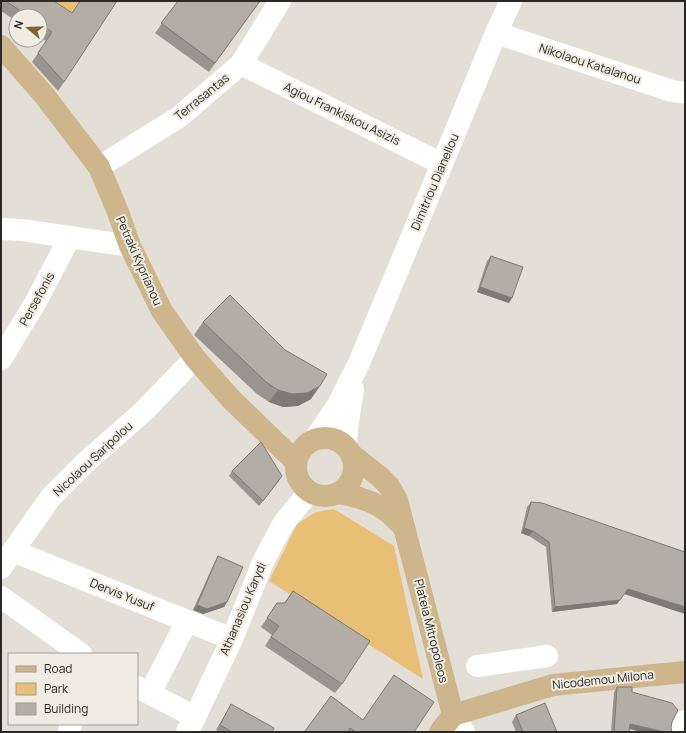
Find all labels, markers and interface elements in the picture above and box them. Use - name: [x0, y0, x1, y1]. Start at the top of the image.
- north arrow: [8, 8, 48, 48]
- text: N: [10, 18, 26, 31]
- street label: Nikolaou Katalanou: [537, 39, 643, 88]
- street label: Terrasantas: [171, 69, 233, 124]
- street label: Agiou Frankiskou Asizis: [281, 78, 403, 149]
- street label: Dimitriou Dianellou: [406, 131, 463, 233]
- street label: Petraki Kyprianou: [112, 213, 167, 308]
- street label: Persefonis: [15, 269, 58, 329]
- street label: Nicolaou Saripolou: [49, 417, 136, 500]
- street label: Athanasiou Karydi: [215, 560, 270, 658]
- street label: Dervis Yusuf: [87, 574, 158, 615]
- street label: Plateia Mitropoleos: [410, 577, 453, 685]
- legend: [8, 653, 138, 725]
- text: Road: [44, 660, 72, 677]
- street label: Nicodemou Milona: [551, 666, 654, 693]
- text: Park: [44, 680, 69, 697]
- text: Building: [44, 700, 88, 717]

